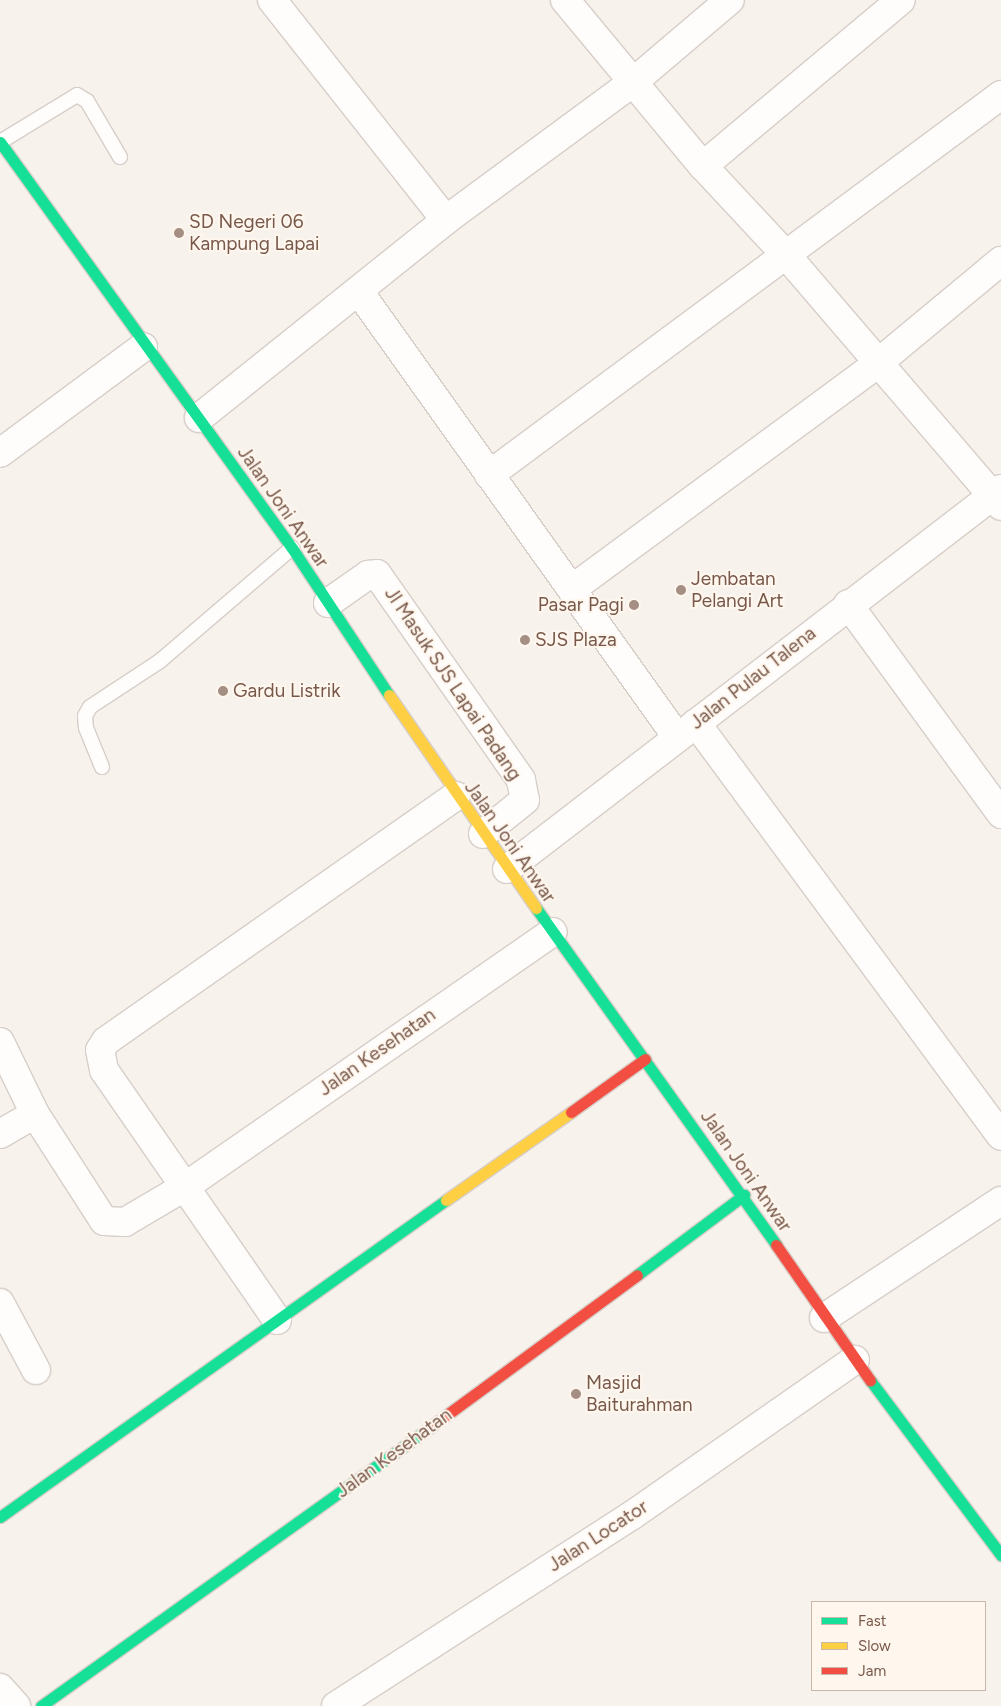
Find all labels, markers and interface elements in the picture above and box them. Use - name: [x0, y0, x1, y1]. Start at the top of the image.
- place label: SD Negeri 06 Kampung Lapai: [189, 211, 319, 255]
- marker: SD Negeri 06 Kampung Lapai: [173, 227, 185, 239]
- street label: Jalan Joni Anwar: [233, 442, 333, 572]
- place label: Jembatan Pelangi Art: [691, 568, 783, 612]
- street label: Jl Masuk SJS Lapai Padang: [380, 583, 526, 785]
- marker: Jembatan Pelangi Art: [675, 584, 687, 596]
- place label: Pasar Pagi: [538, 594, 624, 616]
- marker: Pasar Pagi: [628, 599, 640, 611]
- street label: Jalan Pulau Talena: [686, 622, 820, 734]
- place label: SJS Plaza: [535, 629, 617, 651]
- marker: SJS Plaza: [519, 634, 531, 646]
- place label: Gardu Listrik: [233, 680, 340, 702]
- marker: Gardu Listrik: [217, 685, 229, 697]
- street label: Jalan Joni Anwar: [460, 777, 560, 907]
- street label: Jalan Kesehatan: [314, 1003, 440, 1101]
- street label: Jalan Joni Anwar: [696, 1106, 796, 1236]
- place label: Masjid Baiturahman: [586, 1372, 693, 1416]
- marker: Masjid Baiturahman: [570, 1388, 582, 1400]
- street label: Jalan Kesehatan: [332, 1403, 456, 1503]
- street label: Jalan Locator: [544, 1495, 652, 1577]
- legend: [811, 1601, 986, 1691]
- text: Fast: [858, 1612, 886, 1630]
- text: Slow: [858, 1637, 891, 1655]
- text: Jam: [858, 1662, 886, 1680]

